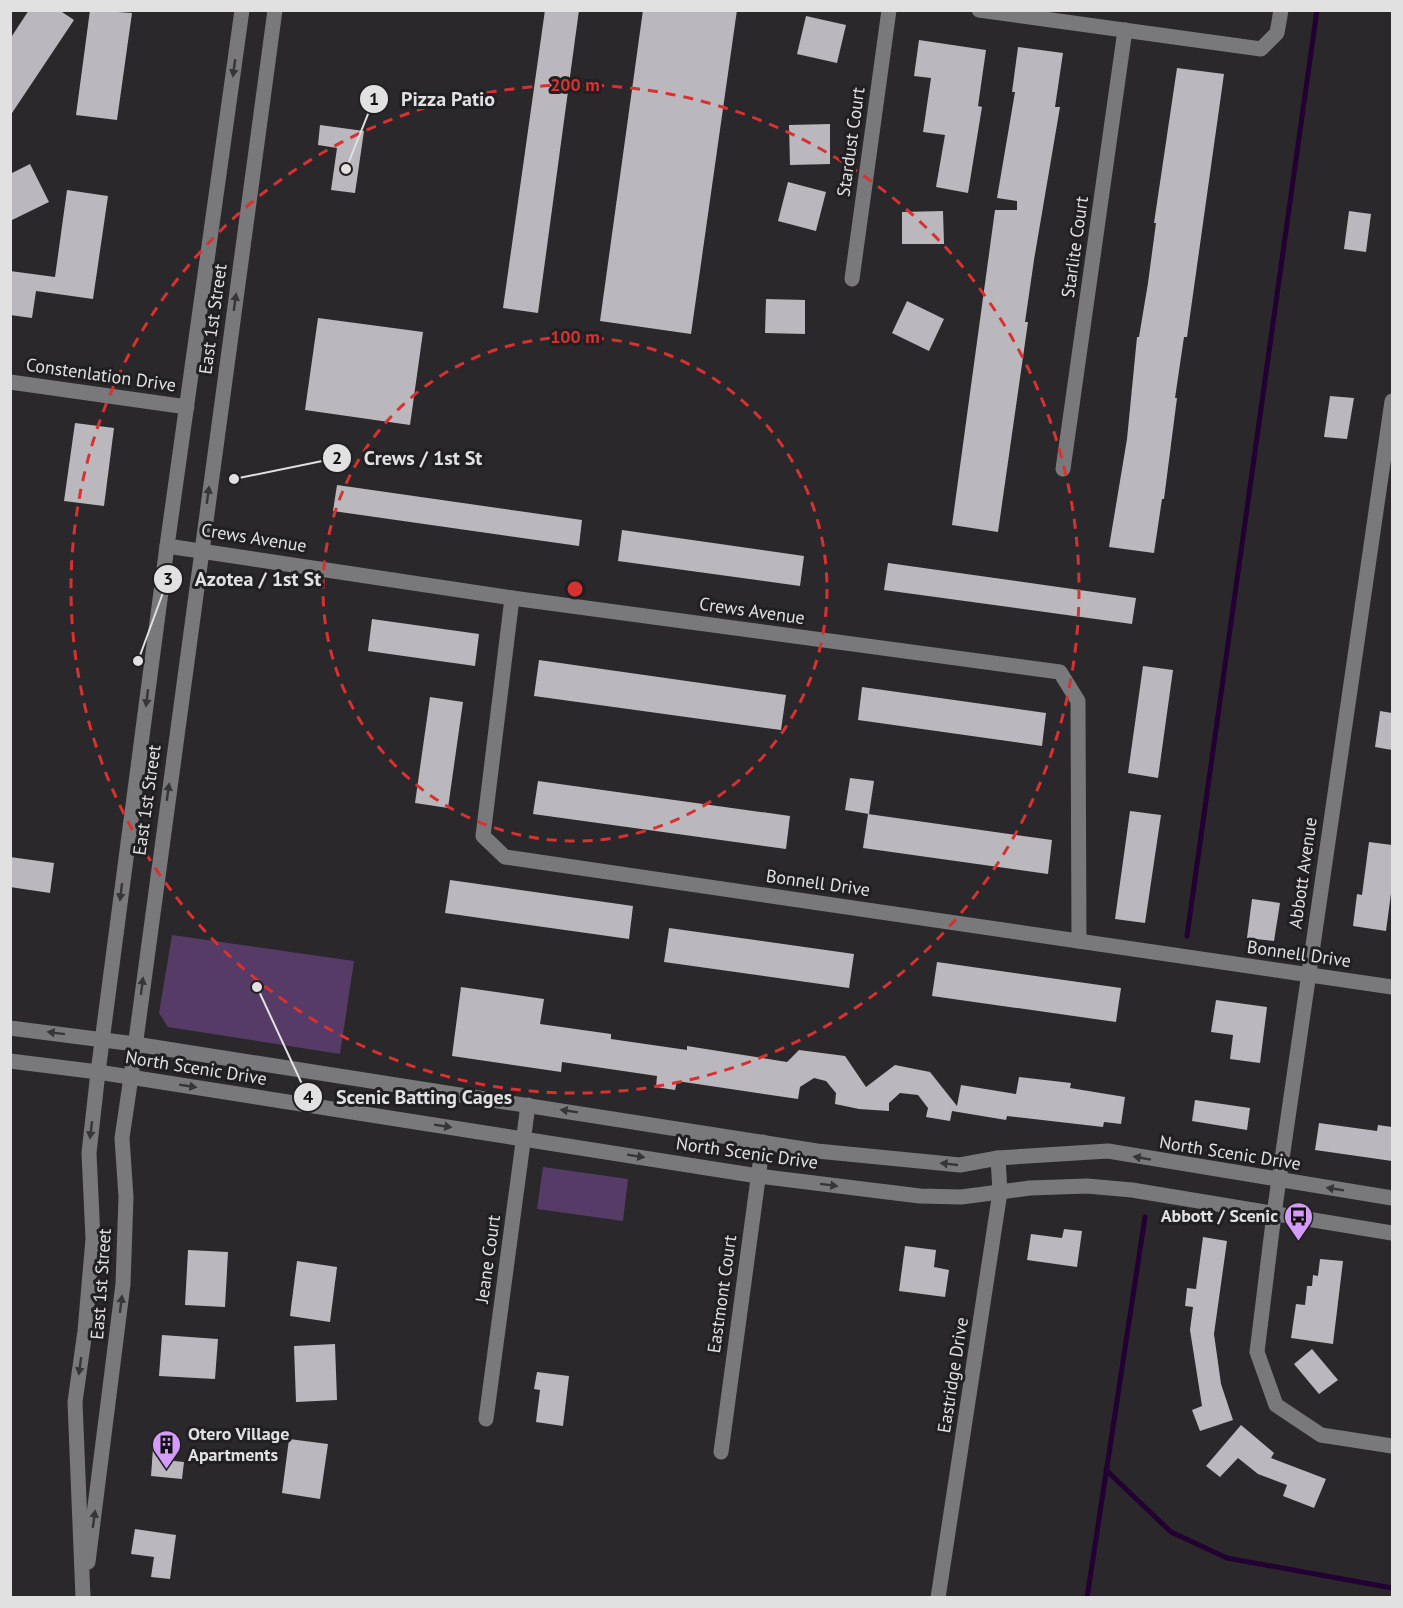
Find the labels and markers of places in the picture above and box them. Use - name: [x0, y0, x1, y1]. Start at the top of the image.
- callout: Pizza Patio: [359, 80, 507, 118]
- callout: Crews / 1st St: [322, 439, 495, 477]
- callout: Azotea / 1st St: [153, 560, 333, 598]
- centre of rings: [565, 579, 585, 599]
- callout: Scenic Batting Cages: [293, 1078, 524, 1116]
- bus stop icon: Abbott / Scenic: [1283, 1200, 1315, 1242]
- place label: Abbott / Scenic: [1161, 1204, 1278, 1227]
- place label: Otero Village Apartments: [188, 1422, 289, 1466]
- building icon: Otero Village Apartments: [151, 1428, 183, 1470]

